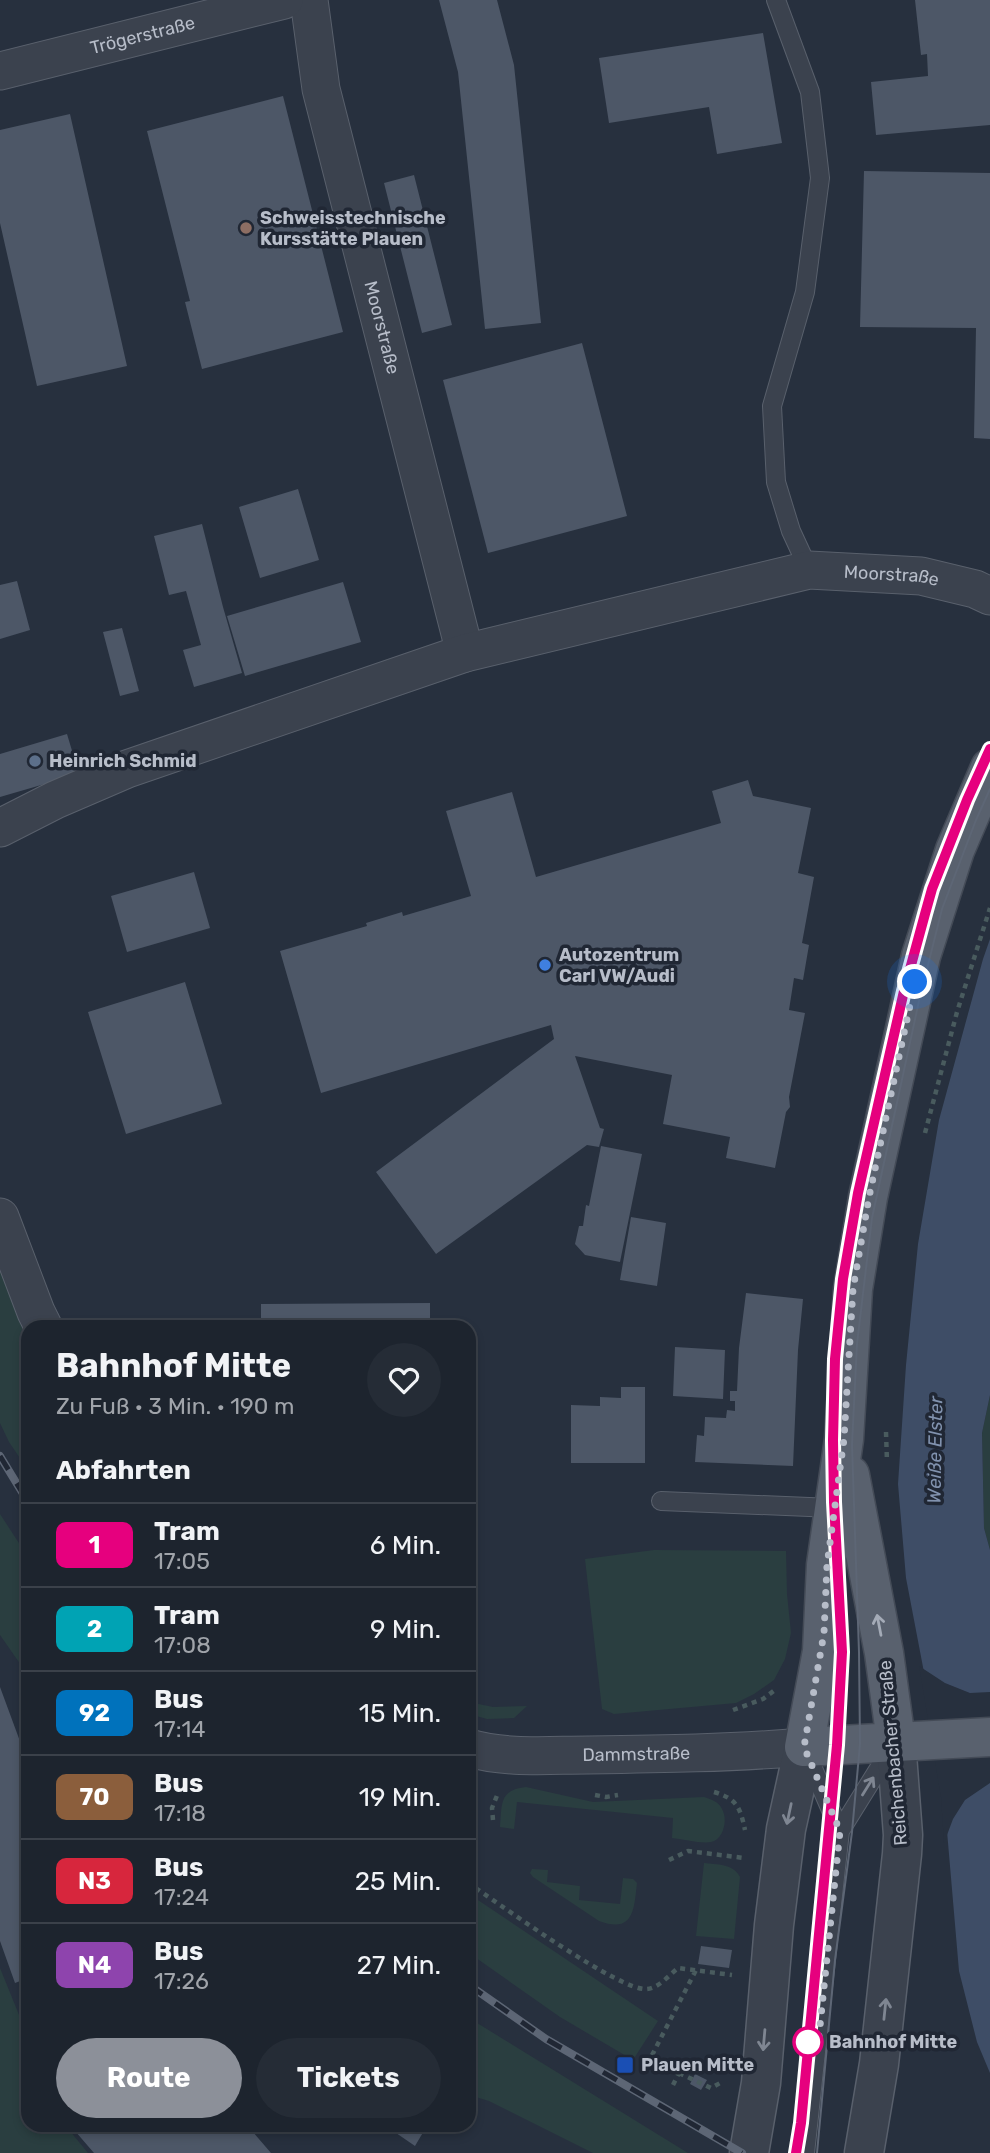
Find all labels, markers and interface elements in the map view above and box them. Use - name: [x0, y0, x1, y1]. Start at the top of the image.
- street label: Trögerstraße: [88, 12, 197, 59]
- place label: Schweisstechnische Kursstätte Plauen: [260, 207, 446, 250]
- marker: Schweisstechnische Kursstätte Plauen: [238, 220, 254, 236]
- street label: Moorstraße: [359, 279, 404, 376]
- street label: Moorstraße: [843, 561, 941, 591]
- place label: Heinrich Schmid: [49, 750, 197, 772]
- marker: Heinrich Schmid: [27, 753, 43, 769]
- place label: Autozentrum Carl VW/Audi: [559, 944, 679, 987]
- marker: Autozentrum Carl VW/Audi: [537, 957, 553, 973]
- your location: [897, 964, 932, 999]
- button: heart: [367, 1343, 441, 1417]
- text: Bahnhof Mitte: [56, 1346, 291, 1385]
- text: Zu Fuß · 3 Min. · 190 m: [56, 1392, 294, 1420]
- water label: Weiße Elster: [923, 1395, 947, 1504]
- text: Abfahrten: [56, 1455, 191, 1486]
- text: Tram: [154, 1516, 220, 1547]
- text: 6 Min.: [370, 1530, 441, 1561]
- text: 1: [89, 1531, 100, 1559]
- text: 17:05: [154, 1547, 210, 1575]
- text: Tram: [154, 1600, 220, 1631]
- text: 9 Min.: [370, 1614, 441, 1645]
- one-way arrow: [871, 1614, 885, 1637]
- text: 2: [87, 1615, 102, 1643]
- text: 17:08: [154, 1631, 211, 1659]
- street label: Reichenbacher Straße: [874, 1659, 912, 1847]
- text: Bus: [154, 1684, 203, 1715]
- text: 15 Min.: [359, 1698, 441, 1729]
- text: 92: [79, 1699, 110, 1727]
- text: 17:14: [154, 1715, 206, 1743]
- street label: Dammstraße: [582, 1742, 691, 1766]
- text: Bus: [154, 1768, 203, 1799]
- one-way arrow: [861, 1777, 875, 1797]
- text: 19 Min.: [359, 1782, 441, 1813]
- text: 70: [79, 1783, 110, 1811]
- text: 17:18: [154, 1799, 206, 1827]
- one-way arrow: [782, 1802, 796, 1825]
- text: Bus: [154, 1852, 203, 1883]
- text: 25 Min.: [355, 1866, 441, 1897]
- text: N3: [78, 1867, 111, 1895]
- text: 17:24: [154, 1883, 209, 1911]
- text: Bus: [154, 1936, 203, 1967]
- text: 27 Min.: [357, 1950, 441, 1981]
- text: N4: [78, 1951, 111, 1979]
- text: 17:26: [154, 1967, 209, 1995]
- one-way arrow: [878, 1999, 891, 2021]
- marker: Bahnhof Mitte: [793, 2027, 823, 2057]
- one-way arrow: [757, 2028, 770, 2051]
- place label: Bahnhof Mitte: [829, 2031, 957, 2053]
- button: Route: [56, 2038, 242, 2118]
- button: Tickets: [256, 2038, 441, 2118]
- place label: Plauen Mitte: [641, 2054, 754, 2076]
- marker: Plauen Mitte: [615, 2055, 635, 2075]

